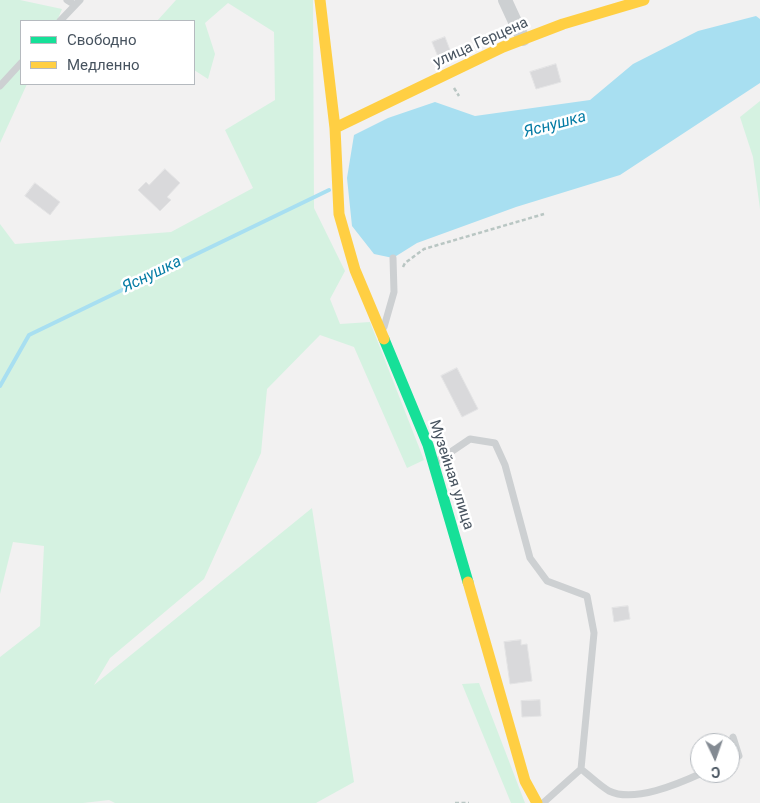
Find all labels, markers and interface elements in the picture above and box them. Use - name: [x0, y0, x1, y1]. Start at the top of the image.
- street label: улица Герцена: [431, 14, 531, 72]
- legend: [20, 20, 195, 85]
- text: Свободно: [67, 31, 136, 49]
- text: Медленно: [67, 56, 140, 74]
- water label: Яснушка: [522, 107, 588, 143]
- water label: Яснушка: [119, 252, 185, 298]
- street label: Музейная улица: [425, 418, 477, 532]
- north arrow: [690, 733, 740, 783]
- text: С: [711, 764, 721, 780]

